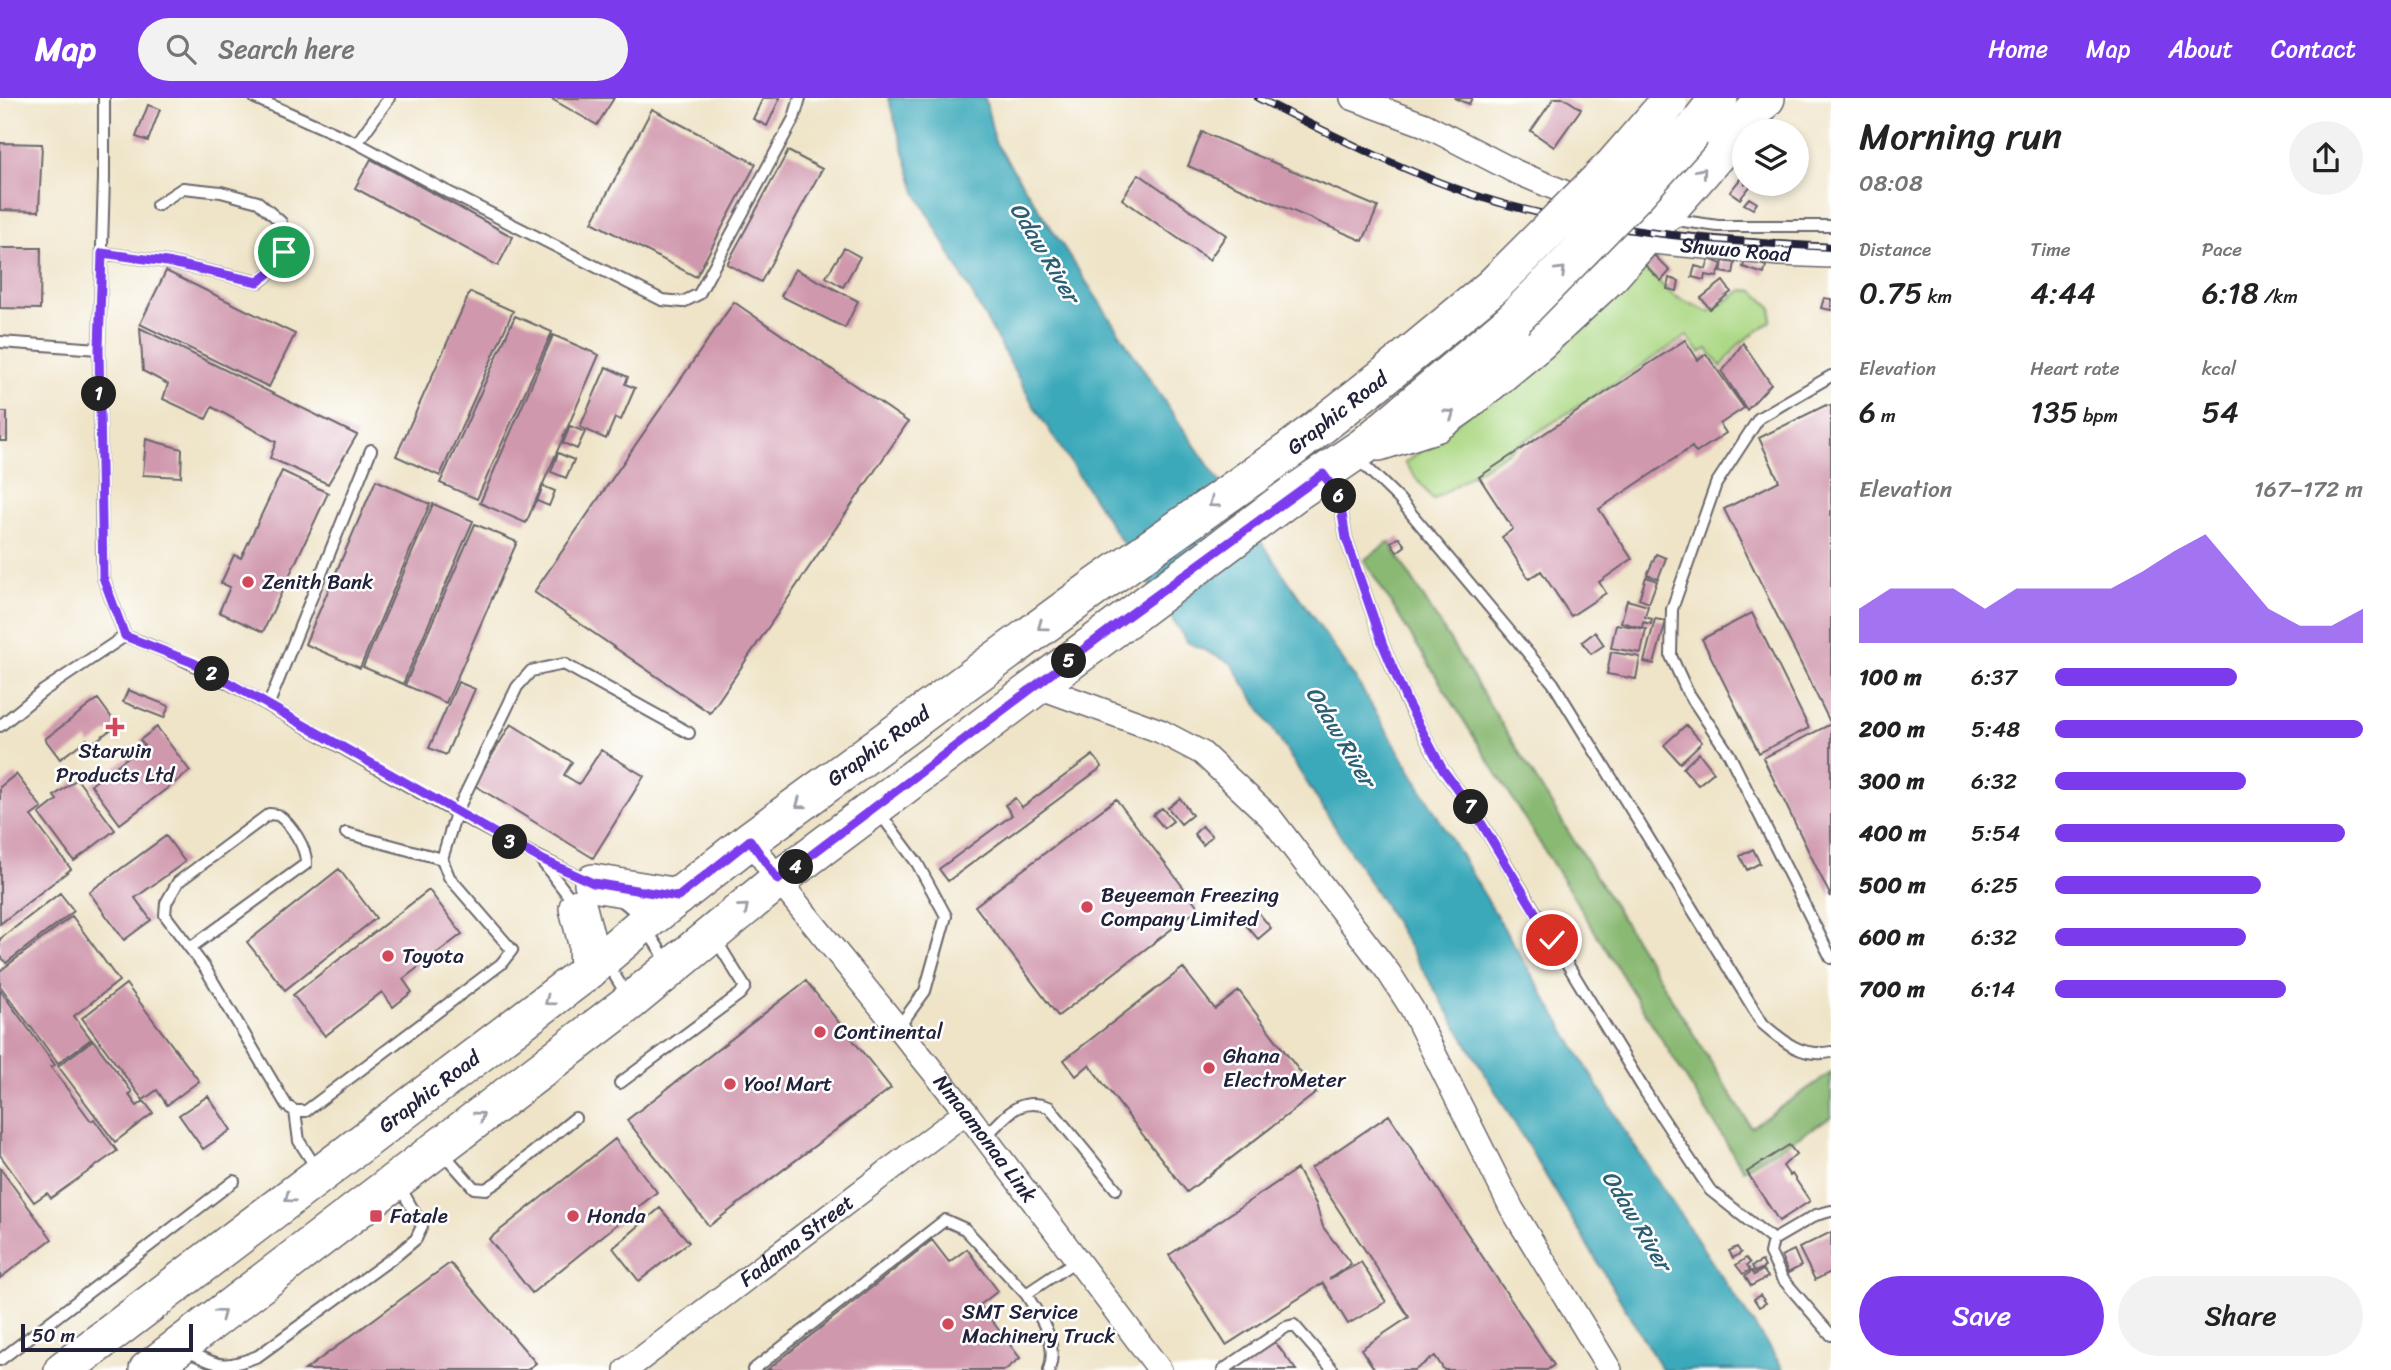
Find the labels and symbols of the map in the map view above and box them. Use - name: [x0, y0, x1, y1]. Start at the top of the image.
- one-way arrow: [1694, 167, 1706, 180]
- water label: Odaw River: [998, 194, 1093, 315]
- pin: [254, 222, 314, 282]
- street label: Shwuo Road: [1679, 226, 1793, 274]
- one-way arrow: [1553, 266, 1566, 279]
- street label: Graphic Road: [1278, 360, 1398, 465]
- pin: 1: [82, 376, 116, 412]
- one-way arrow: [1442, 410, 1455, 422]
- pin: 6: [1322, 478, 1356, 514]
- one-way arrow: [1208, 495, 1221, 507]
- place label: Zenith Bank: [262, 563, 373, 601]
- marker: Zenith Bank: [240, 574, 256, 590]
- one-way arrow: [1037, 618, 1050, 630]
- pin: 5: [1052, 644, 1086, 678]
- pin: 2: [194, 656, 230, 692]
- water label: Odaw River: [1294, 678, 1389, 799]
- street label: Graphic Road: [818, 694, 940, 797]
- marker: Starwin Products Ltd: [107, 719, 123, 735]
- place label: Starwin Products Ltd: [56, 732, 176, 794]
- pin: 7: [1454, 790, 1488, 824]
- one-way arrow: [795, 796, 807, 808]
- pin: 3: [492, 824, 528, 860]
- pin: 4: [778, 850, 814, 884]
- place label: Beyeeman Freezing Company Limited: [1101, 876, 1280, 938]
- marker: Beyeeman Freezing Company Limited: [1079, 899, 1095, 915]
- one-way arrow: [736, 904, 749, 917]
- pin: [1522, 910, 1582, 970]
- place label: Toyota: [402, 937, 464, 975]
- marker: Toyota: [380, 948, 396, 964]
- one-way arrow: [544, 993, 556, 1005]
- place label: Continental: [834, 1013, 944, 1051]
- marker: Continental: [812, 1024, 828, 1040]
- place label: Ghana ElectroMeter: [1223, 1037, 1347, 1099]
- street label: Graphic Road: [370, 1039, 490, 1143]
- marker: Ghana ElectroMeter: [1201, 1060, 1217, 1076]
- place label: Yoo! Mart: [744, 1065, 832, 1103]
- street label: Nmaamonaa Link: [923, 1065, 1047, 1211]
- marker: Yoo! Mart: [722, 1076, 738, 1092]
- one-way arrow: [472, 1112, 485, 1125]
- water label: Odaw River: [1590, 1162, 1685, 1283]
- street label: Fadama Street: [730, 1184, 862, 1297]
- one-way arrow: [285, 1189, 297, 1202]
- place label: Fatale: [390, 1197, 448, 1235]
- place label: Honda: [587, 1197, 646, 1235]
- marker: Fatale: [368, 1208, 384, 1224]
- marker: Honda: [565, 1208, 581, 1224]
- place label: SMT Service Machinery Truck: [962, 1293, 1115, 1355]
- one-way arrow: [214, 1309, 226, 1322]
- marker: SMT Service Machinery Truck: [940, 1316, 956, 1332]
- scale bar: [21, 1321, 192, 1353]

